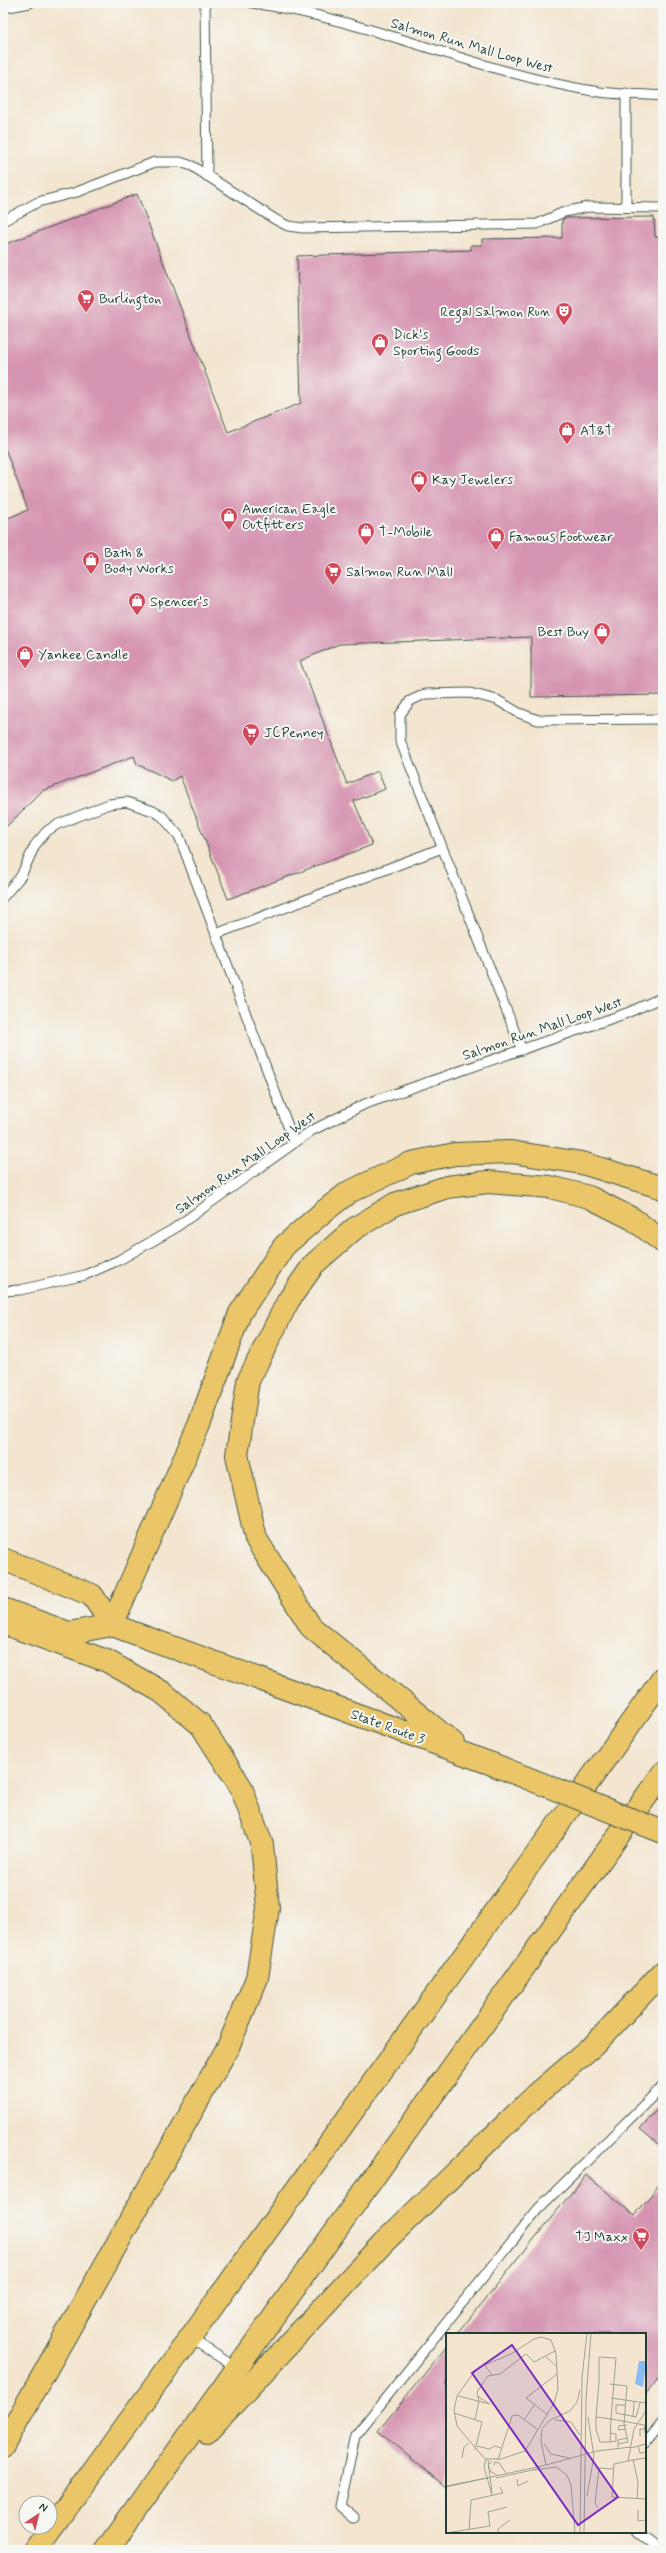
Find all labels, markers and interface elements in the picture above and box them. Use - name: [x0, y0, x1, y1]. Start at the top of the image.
- street label: Salmon Run Mall Loop West: [389, 14, 555, 78]
- supermarket icon: Burlington: [76, 288, 96, 313]
- place label: Burlington: [99, 290, 161, 310]
- theatre icon: Regal Salmon Run: [554, 301, 574, 326]
- place label: Regal Salmon Run: [440, 303, 551, 323]
- place label: Dick's Sporting Goods: [393, 326, 479, 362]
- shop icon: Dick's Sporting Goods: [370, 332, 390, 357]
- shop icon: AT&T: [557, 420, 577, 445]
- place label: AT&T: [580, 422, 613, 440]
- shop icon: Kay Jewelers: [409, 469, 429, 494]
- place label: Kay Jewelers: [432, 471, 513, 489]
- place label: American Eagle Outfitters: [242, 500, 336, 534]
- shop icon: American Eagle Outfitters: [219, 506, 239, 531]
- shop icon: T-Mobile: [356, 521, 376, 546]
- place label: T-Mobile: [379, 523, 433, 541]
- shop icon: Famous Footwear: [486, 526, 506, 551]
- place label: Famous Footwear: [509, 528, 613, 546]
- place label: Bath & Body Works: [104, 544, 174, 578]
- shop icon: Bath & Body Works: [81, 550, 101, 575]
- supermarket icon: Salmon Run Mall: [323, 561, 343, 586]
- place label: Salmon Run Mall: [346, 563, 453, 581]
- shop icon: Spencer's: [127, 591, 147, 616]
- place label: Spencer's: [150, 593, 208, 611]
- shop icon: Best Buy: [592, 621, 612, 646]
- place label: Best Buy: [537, 623, 589, 641]
- shop icon: Yankee Candle: [15, 644, 35, 669]
- place label: Yankee Candle: [38, 646, 128, 664]
- supermarket icon: JCPenney: [241, 722, 261, 747]
- place label: JCPenney: [264, 724, 324, 742]
- street label: Salmon Run Mall Loop West: [460, 993, 625, 1065]
- street label: Salmon Run Mall Loop West: [172, 1107, 320, 1218]
- street label: State Route 3: [348, 1705, 427, 1749]
- supermarket icon: TJ Maxx: [631, 2226, 651, 2251]
- place label: TJ Maxx: [575, 2228, 628, 2246]
- inset map: [446, 2333, 646, 2533]
- north arrow: [18, 2495, 58, 2535]
- text: N: [36, 2500, 50, 2515]

